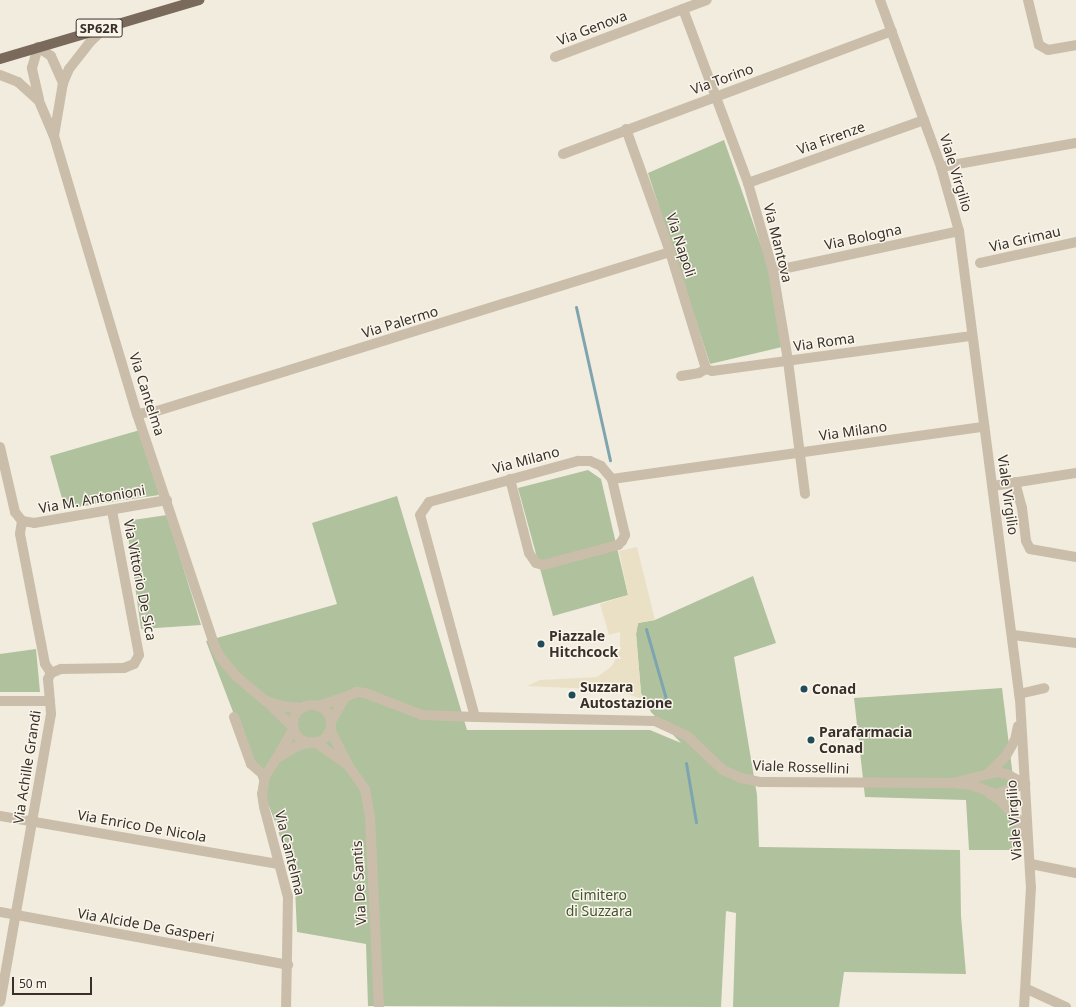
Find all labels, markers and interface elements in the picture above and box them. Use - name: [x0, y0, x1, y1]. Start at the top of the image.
- street label: Via Genova: [555, 7, 629, 49]
- road number: SP62R: [75, 17, 123, 39]
- street label: Via Torino: [688, 60, 756, 98]
- street label: Via Firenze: [795, 118, 867, 158]
- street label: Viale Virgilio: [936, 132, 976, 214]
- street label: Via Mantova: [760, 202, 796, 284]
- street label: Via Napoli: [663, 211, 699, 279]
- street label: Via Bologna: [823, 221, 903, 253]
- street label: Via Grimau: [988, 223, 1062, 255]
- street label: Via Palermo: [360, 302, 440, 342]
- street label: Via Roma: [792, 329, 856, 355]
- street label: Via Cantelma: [126, 350, 168, 438]
- street label: Via Milano: [818, 418, 888, 444]
- street label: Via Milano: [491, 443, 561, 477]
- street label: Viale Virgilio: [994, 454, 1022, 536]
- street label: Via M. Antonioni: [38, 481, 146, 517]
- street label: Via Vittorio De Sica: [120, 518, 160, 642]
- place label: Piazzale Hitchcock: [549, 628, 618, 660]
- marker: Piazzale Hitchcock: [536, 639, 546, 649]
- place label: Suzzara Autostazione: [580, 679, 672, 712]
- place label: Conad: [812, 681, 856, 697]
- marker: Conad: [799, 684, 809, 694]
- marker: Suzzara Autostazione: [567, 690, 577, 700]
- street label: Via Achille Grandi: [10, 709, 44, 825]
- place label: Parafarmacia Conad: [819, 724, 912, 756]
- marker: Parafarmacia Conad: [806, 735, 816, 745]
- street label: Viale Rossellini: [752, 757, 850, 777]
- street label: Viale Virgilio: [1003, 779, 1025, 861]
- street label: Via Enrico De Nicola: [76, 806, 208, 846]
- street label: Via Cantelma: [271, 809, 309, 897]
- street label: Via De Santis: [348, 840, 370, 926]
- park label: Cimitero di Suzzara: [566, 887, 632, 920]
- street label: Via Alcide De Gasperi: [76, 905, 216, 945]
- scale bar: [14, 969, 94, 995]
- text: 50 m: [19, 975, 47, 992]

